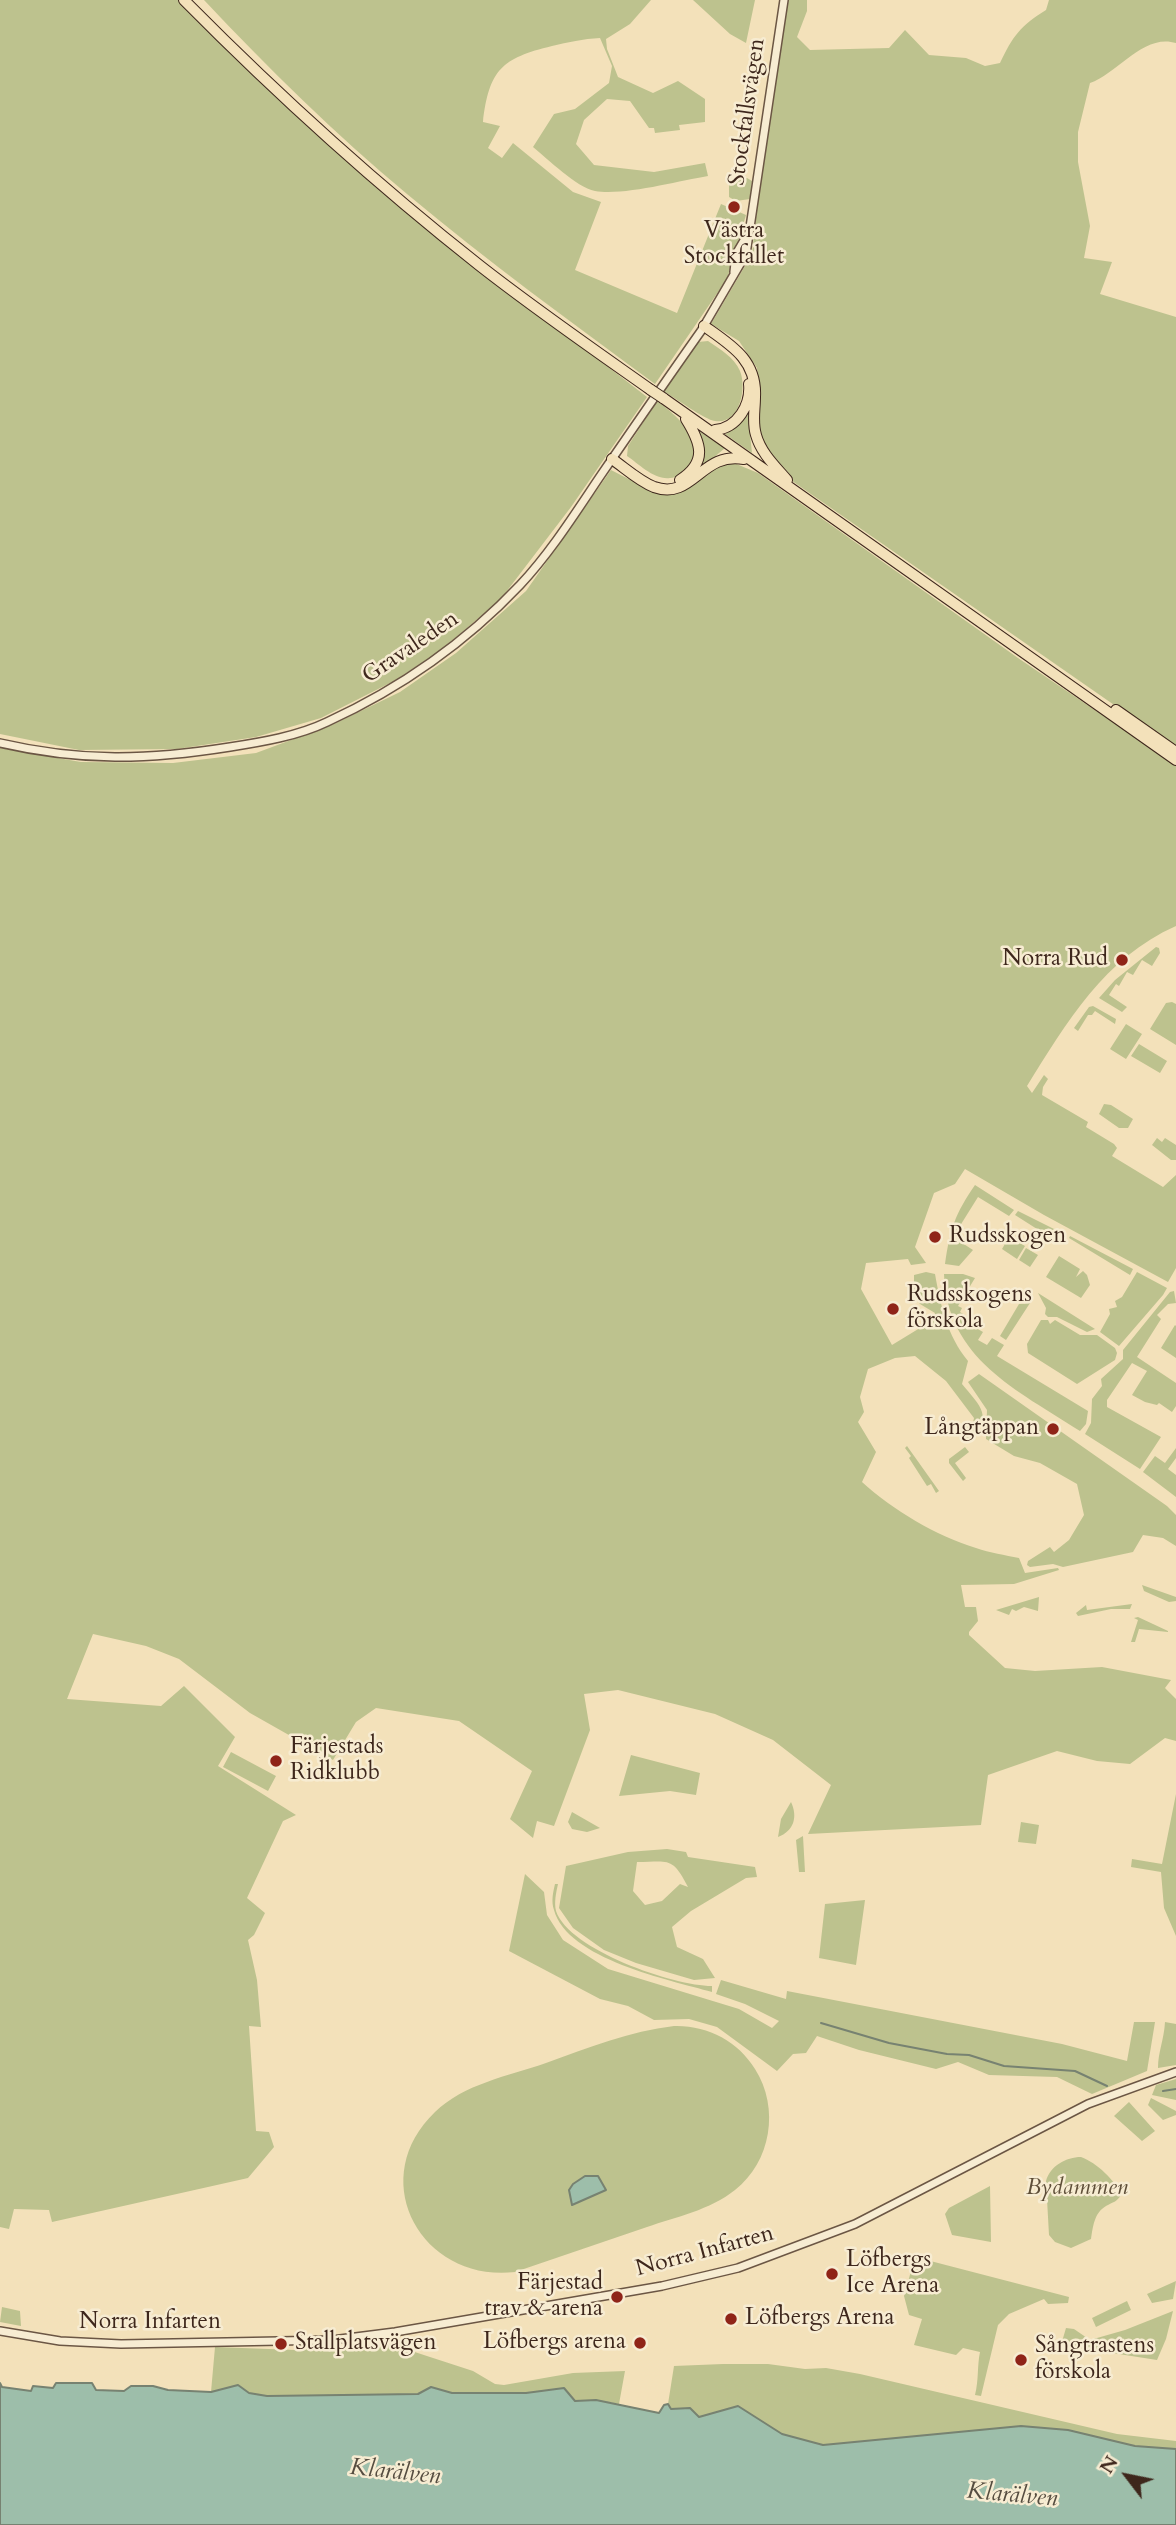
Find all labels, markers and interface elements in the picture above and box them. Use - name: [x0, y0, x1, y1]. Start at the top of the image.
- street label: Stockfallsvägen: [724, 37, 772, 187]
- marker: Västra Stockfallet: [726, 199, 742, 215]
- place label: Västra Stockfallet: [684, 218, 784, 272]
- street label: Gravaleden: [358, 606, 464, 690]
- place label: Norra Rud: [1002, 946, 1108, 974]
- marker: Norra Rud: [1114, 952, 1130, 968]
- place label: Rudsskogen: [949, 1223, 1066, 1251]
- marker: Rudsskogen: [927, 1229, 943, 1245]
- place label: Rudsskogens förskola: [907, 1282, 1032, 1336]
- marker: Rudsskogens förskola: [885, 1301, 901, 1317]
- place label: Långtäppan: [924, 1415, 1039, 1443]
- marker: Långtäppan: [1045, 1421, 1061, 1437]
- place label: Färjestads Ridklubb: [290, 1734, 383, 1788]
- marker: Färjestads Ridklubb: [268, 1753, 284, 1769]
- park label: Bydammen: [1026, 2175, 1128, 2203]
- street label: Norra Infarten: [633, 2220, 777, 2284]
- place label: Löfbergs Ice Arena: [846, 2247, 939, 2301]
- marker: Löfbergs Ice Arena: [824, 2266, 840, 2282]
- place label: Färjestad trav & arena: [485, 2270, 603, 2324]
- marker: Färjestad trav & arena: [609, 2289, 625, 2305]
- place label: Löfbergs Arena: [745, 2305, 894, 2333]
- street label: Norra Infarten: [79, 2309, 221, 2337]
- marker: Löfbergs Arena: [723, 2311, 739, 2327]
- place label: Löfbergs arena: [483, 2329, 626, 2357]
- place label: Stallplatsvägen: [295, 2330, 437, 2358]
- place label: Sångtrastens förskola: [1035, 2333, 1154, 2387]
- marker: Löfbergs arena: [632, 2335, 648, 2351]
- marker: Stallplatsvägen: [273, 2336, 289, 2352]
- marker: Sångtrastens förskola: [1013, 2352, 1029, 2368]
- north arrow: [1092, 2441, 1162, 2511]
- text: N: [1094, 2451, 1125, 2479]
- water label: Klarälven: [348, 2454, 442, 2492]
- water label: Klarälven: [965, 2478, 1059, 2514]

